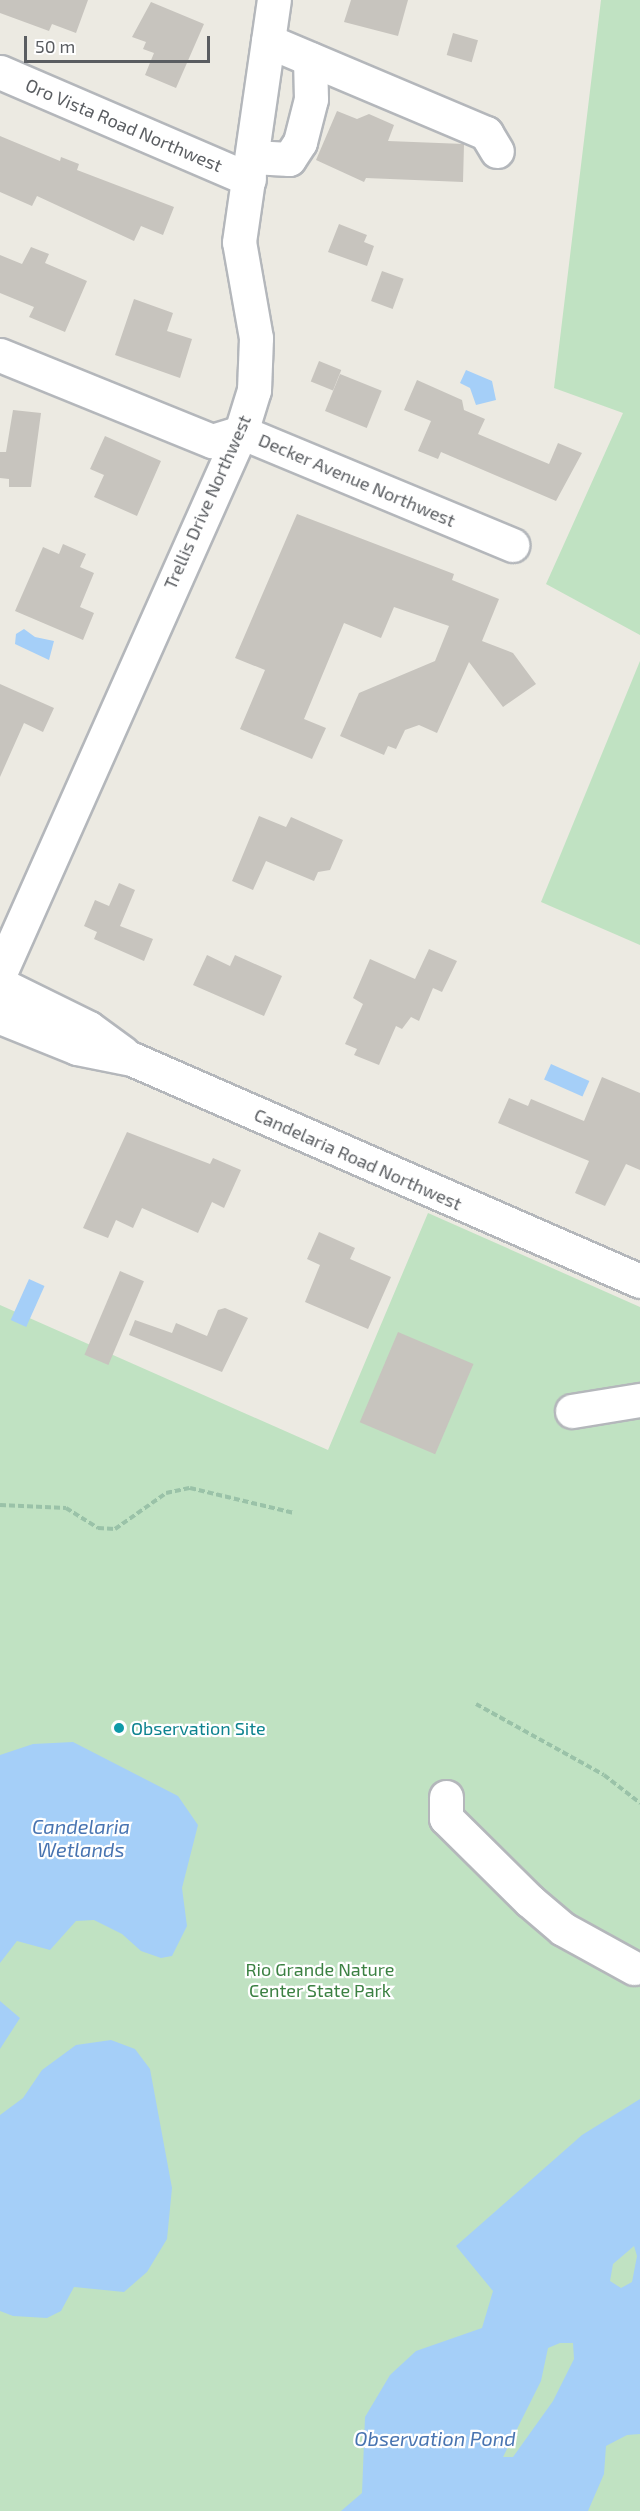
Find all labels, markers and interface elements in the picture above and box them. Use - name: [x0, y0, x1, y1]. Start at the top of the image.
- scale bar: [27, 24, 213, 62]
- text: 50 m: [35, 35, 75, 57]
- street label: Oro Vista Road Northwest: [22, 74, 226, 176]
- street label: Trellis Drive Northwest: [159, 412, 255, 592]
- street label: Decker Avenue Northwest: [255, 429, 459, 531]
- street label: Candelaria Road Northwest: [251, 1103, 465, 1215]
- place label: Observation Site: [131, 1717, 266, 1739]
- marker: Observation Site: [112, 1721, 126, 1735]
- water label: Candelaria Wetlands: [32, 1814, 130, 1861]
- park label: Rio Grande Nature Center State Park: [245, 1959, 395, 2002]
- water label: Observation Pond: [354, 2426, 516, 2450]

